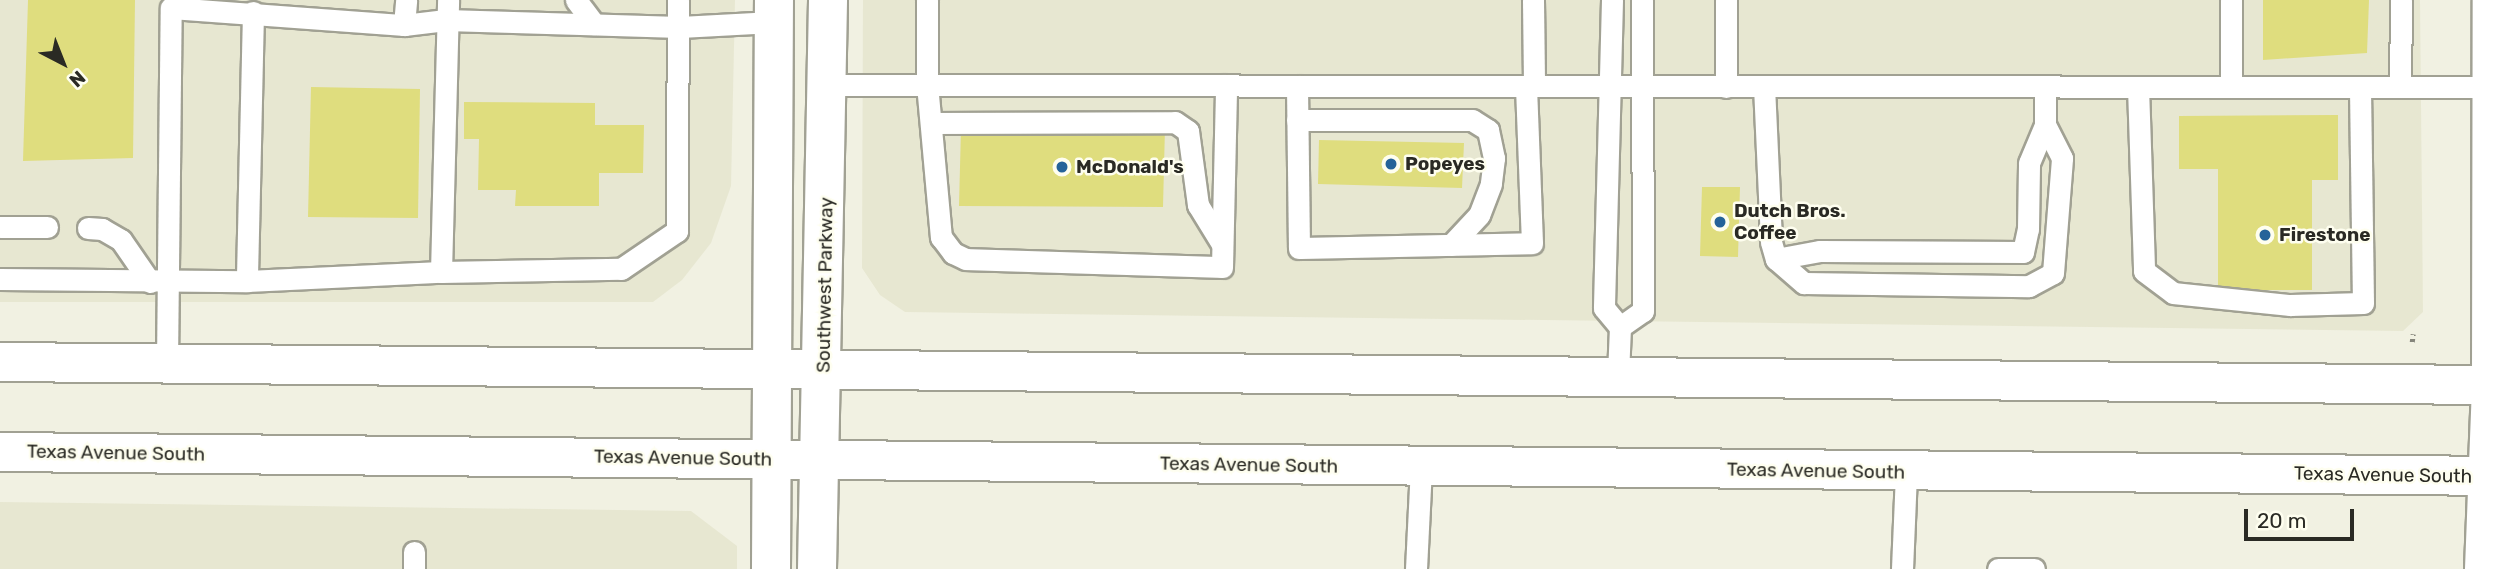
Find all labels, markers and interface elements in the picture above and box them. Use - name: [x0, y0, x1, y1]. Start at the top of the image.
- north arrow: [28, 28, 98, 98]
- text: N: [65, 66, 90, 92]
- place label: Popeyes: [1405, 153, 1485, 175]
- place label: McDonald's: [1076, 156, 1184, 178]
- marker: Popeyes: [1383, 156, 1399, 172]
- marker: McDonald's: [1054, 159, 1070, 175]
- street label: Southwest Parkway: [812, 197, 838, 373]
- place label: Dutch Bros. Coffee: [1734, 200, 1846, 244]
- marker: Dutch Bros. Coffee: [1712, 214, 1728, 230]
- place label: Firestone: [2279, 224, 2370, 246]
- marker: Firestone: [2257, 227, 2273, 243]
- street label: Texas Avenue South: [26, 440, 206, 466]
- street label: Texas Avenue South: [593, 445, 773, 471]
- street label: Texas Avenue South: [1159, 452, 1339, 478]
- street label: Texas Avenue South: [1726, 458, 1906, 484]
- street label: Texas Avenue South: [2293, 462, 2473, 488]
- scale bar: [2247, 496, 2357, 540]
- text: 20 m: [2257, 508, 2306, 533]

